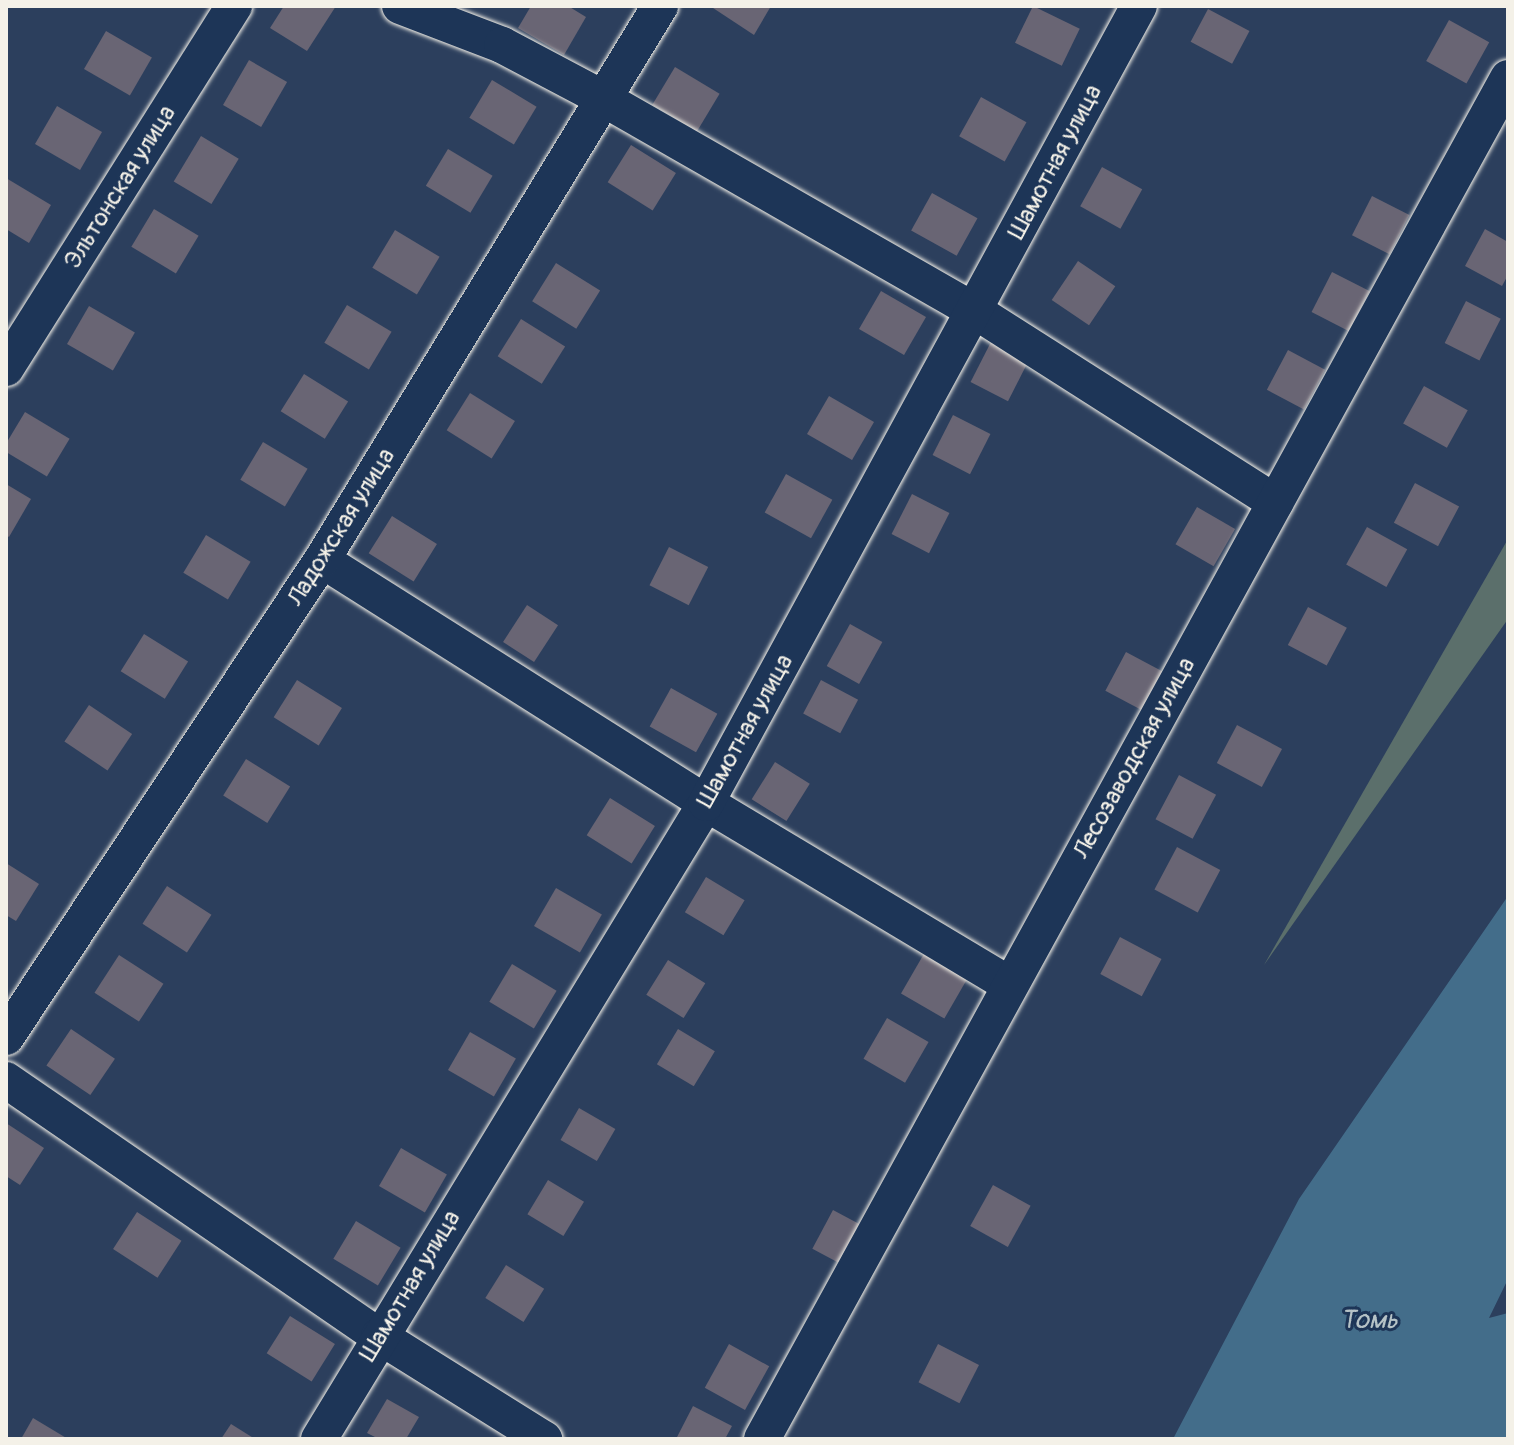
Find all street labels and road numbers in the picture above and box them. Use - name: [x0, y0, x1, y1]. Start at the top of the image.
- street label: Шамотная улица: [1002, 80, 1108, 244]
- street label: Эльтонская улица: [58, 100, 182, 274]
- street label: Ладожская улица: [281, 443, 401, 611]
- street label: Шамотная улица: [691, 649, 799, 813]
- street label: Лесозаводская улица: [1067, 653, 1201, 863]
- street label: Шамотная улица: [354, 1205, 466, 1367]

